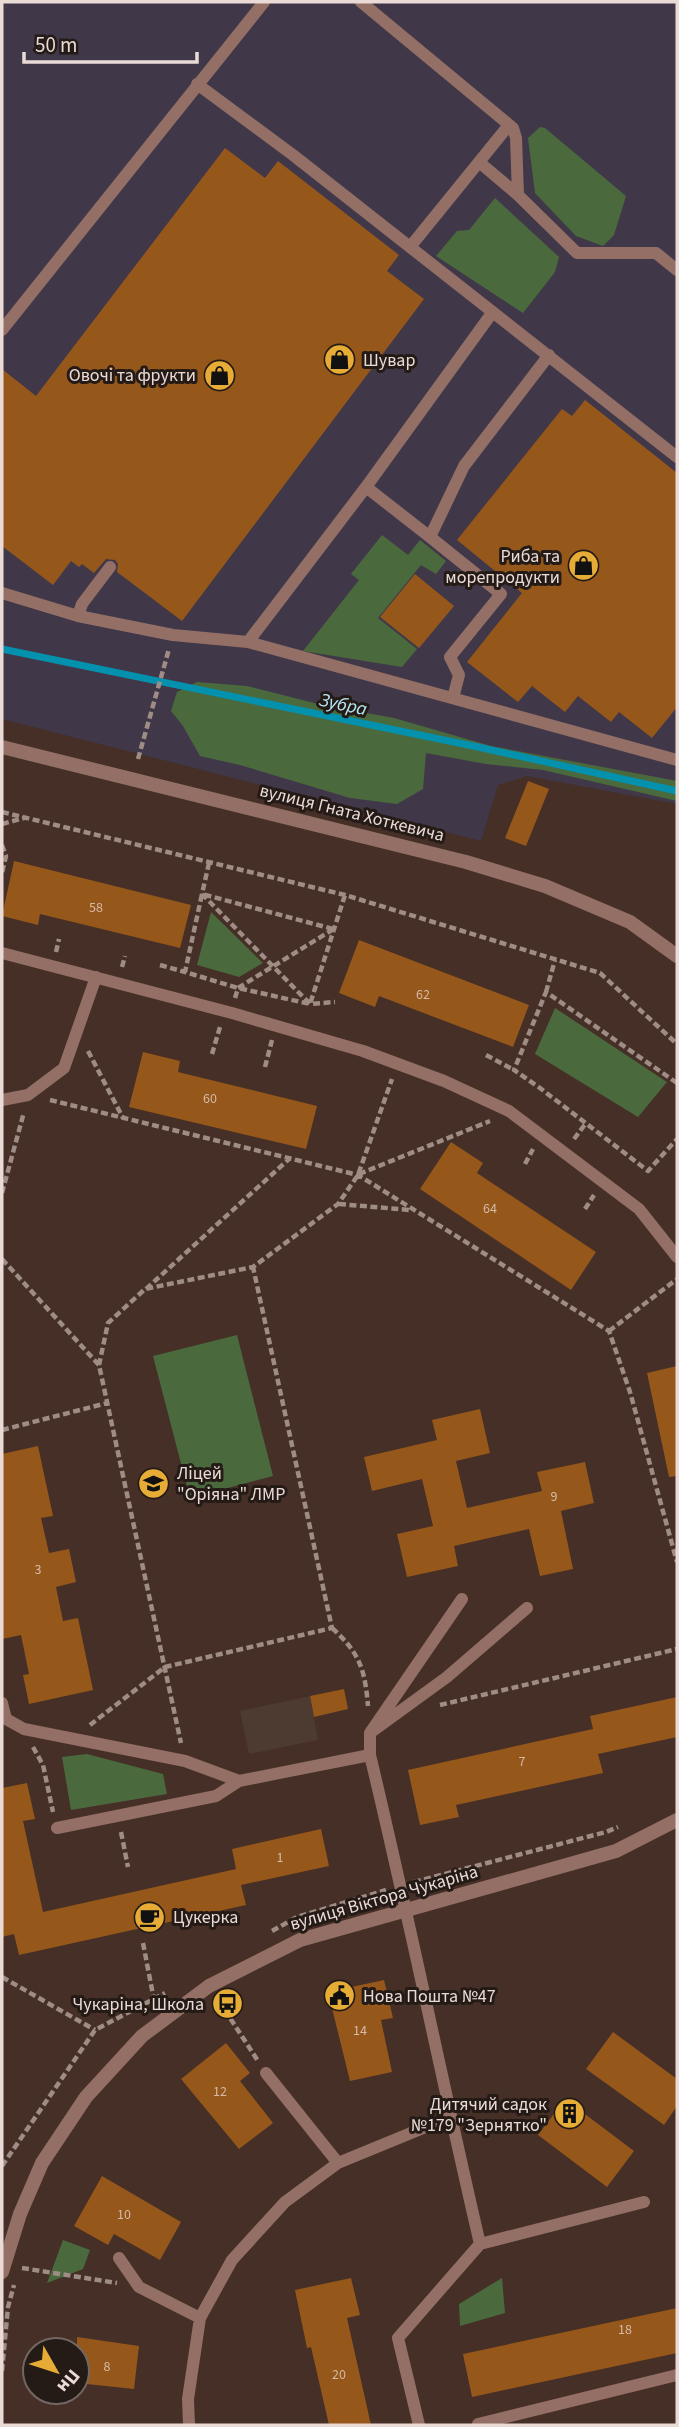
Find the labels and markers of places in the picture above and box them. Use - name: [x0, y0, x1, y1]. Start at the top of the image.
- shop icon: Шувар: [323, 343, 357, 377]
- place label: Шувар: [363, 348, 415, 373]
- shop icon: Овочі та фрукти: [202, 358, 236, 392]
- place label: Овочі та фрукти: [69, 363, 196, 388]
- place label: Риба та морепродукти: [445, 544, 560, 590]
- shop icon: Риба та морепродукти: [566, 549, 600, 583]
- place label: Ліцей "Оріяна" ЛМР: [177, 1461, 285, 1507]
- school or university icon: Ліцей "Оріяна" ЛМР: [137, 1466, 171, 1500]
- cafe icon: Цукерка: [133, 1900, 167, 1934]
- place label: Цукерка: [173, 1905, 238, 1930]
- public building icon: Нова Пошта №47: [323, 1979, 357, 2013]
- place label: Нова Пошта №47: [363, 1984, 496, 2009]
- bus stop icon: Чукаріна, Школа: [210, 1987, 244, 2021]
- place label: Чукаріна, Школа: [73, 1992, 204, 2017]
- place label: Дитячий садок №179 "Зернятко": [411, 2092, 547, 2138]
- building icon: Дитячий садок №179 "Зернятко": [553, 2097, 587, 2131]

